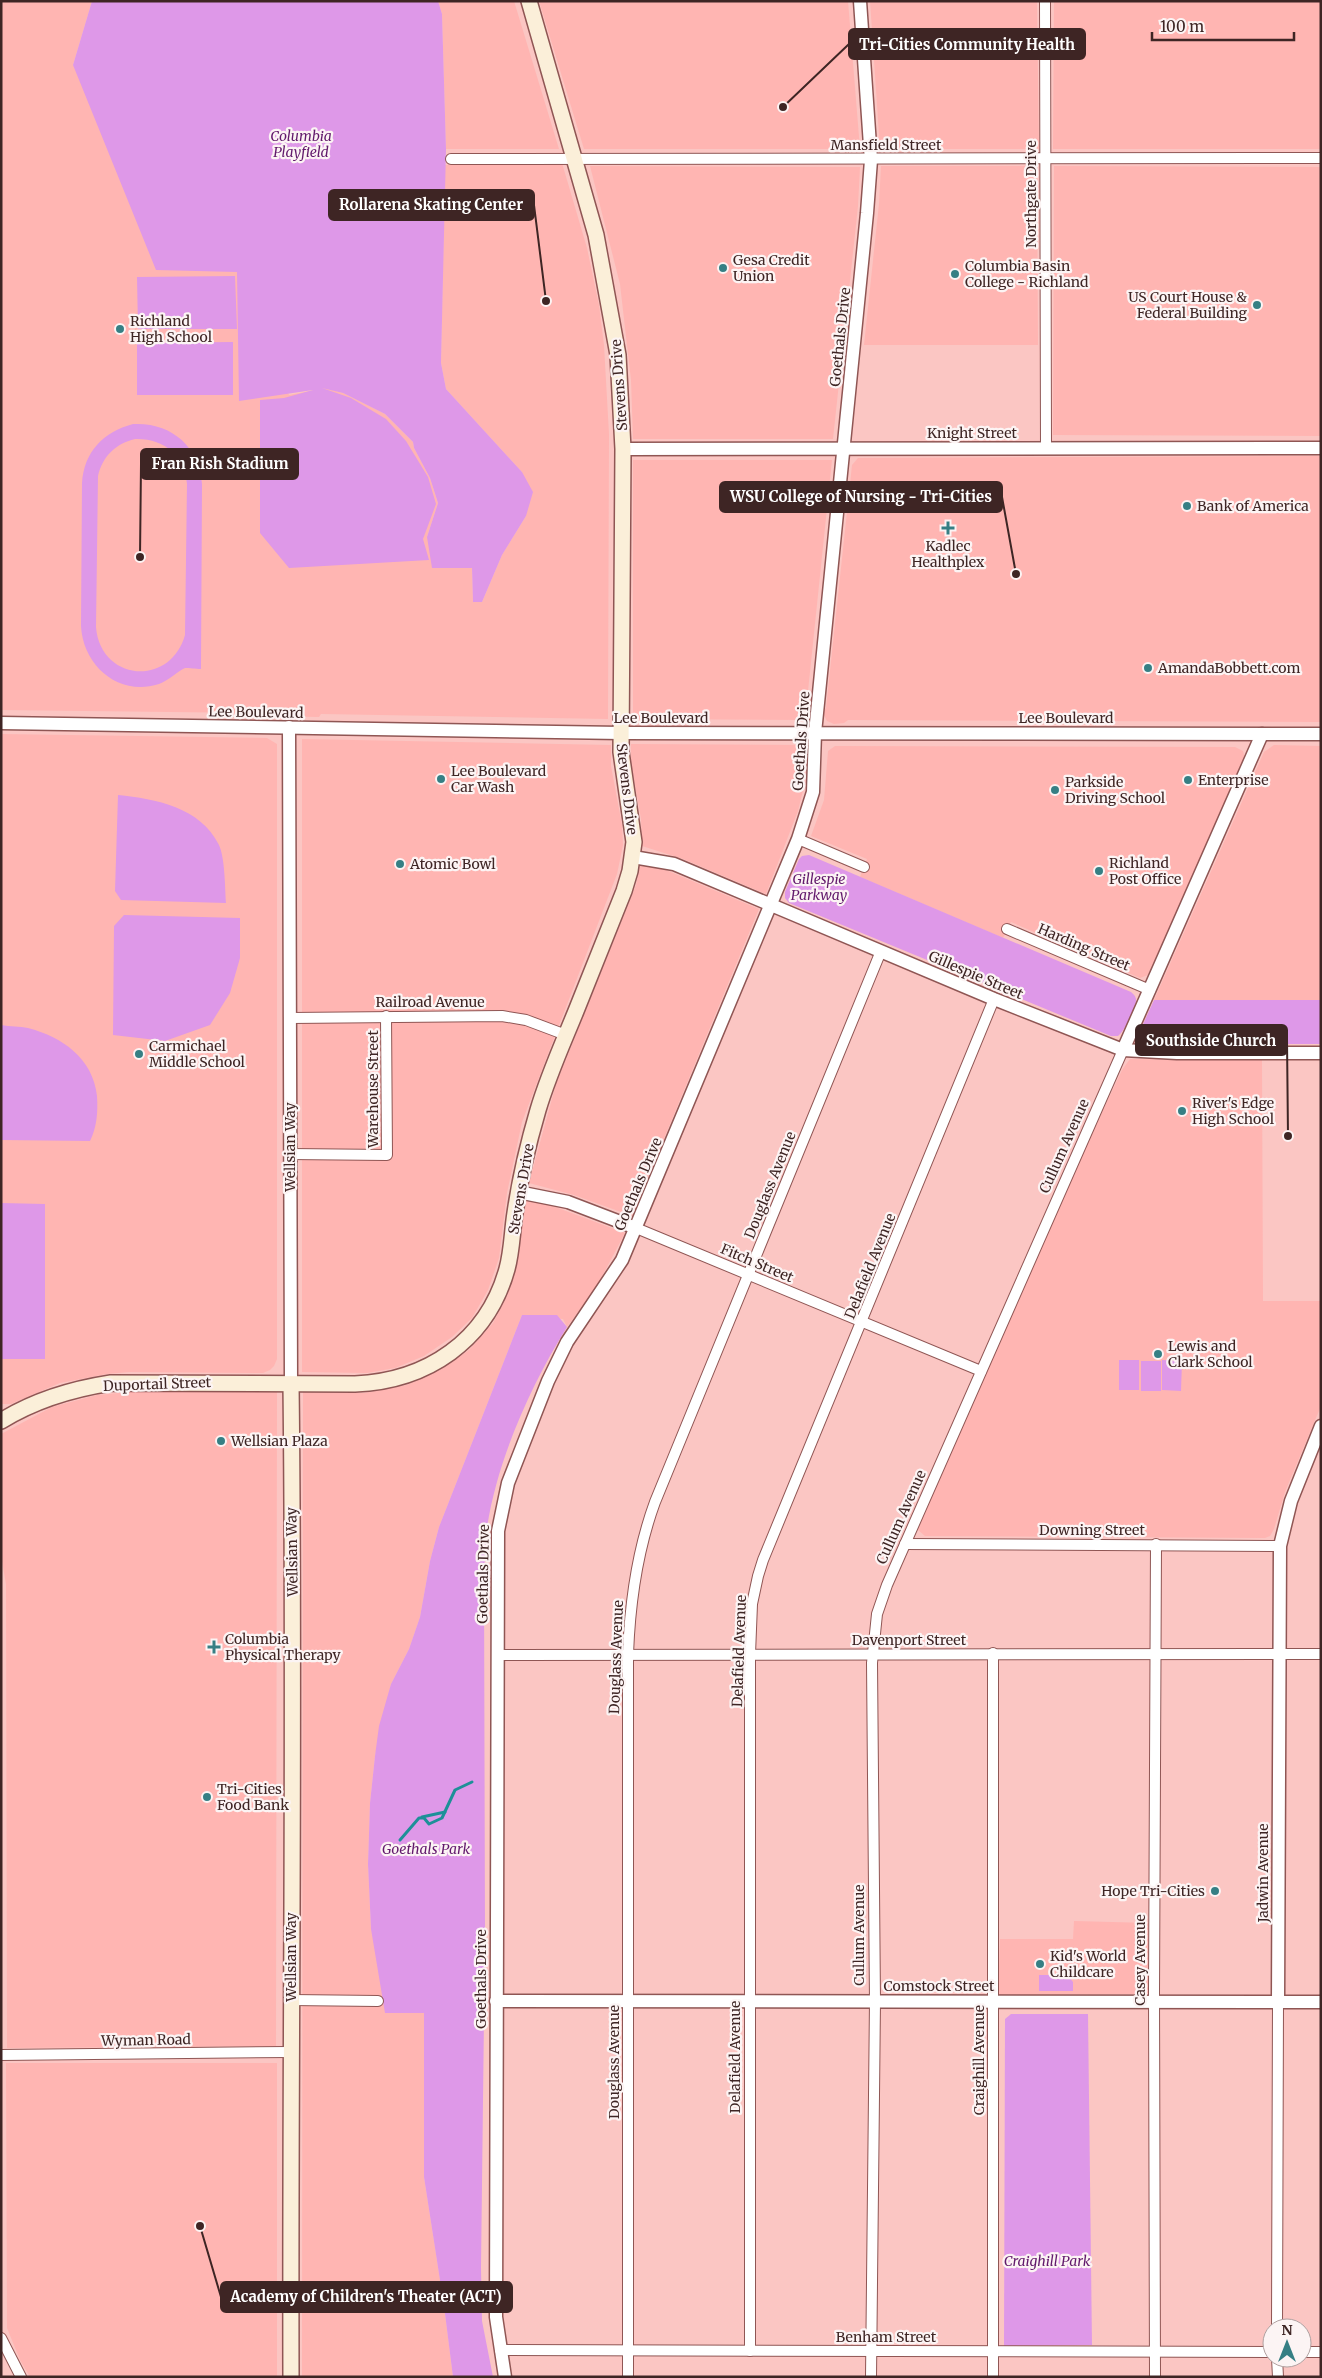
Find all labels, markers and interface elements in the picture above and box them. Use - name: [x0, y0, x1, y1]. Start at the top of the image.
- scale bar: [1152, 10, 1294, 42]
- text: 100 m: [1160, 17, 1204, 36]
- callout: Tri-Cities Community Health: [849, 29, 1085, 59]
- text: Tri-Cities Community Health: [859, 35, 1075, 54]
- park label: Columbia Playfield: [270, 127, 332, 161]
- street label: Mansfield Street: [831, 136, 942, 154]
- street label: Northgate Drive: [1022, 140, 1040, 248]
- callout: Rollarena Skating Center: [329, 190, 534, 220]
- text: Rollarena Skating Center: [339, 195, 523, 214]
- place label: Gesa Credit Union: [733, 251, 810, 285]
- place label: Columbia Basin College - Richland: [965, 257, 1089, 291]
- marker: Gesa Credit Union: [717, 262, 729, 274]
- marker: Columbia Basin College - Richland: [949, 268, 961, 280]
- street label: Goethals Drive: [826, 287, 854, 387]
- place label: US Court House & Federal Building: [1128, 288, 1248, 322]
- marker: US Court House & Federal Building: [1251, 299, 1263, 311]
- place label: Richland High School: [130, 312, 213, 346]
- marker: Richland High School: [114, 323, 126, 335]
- street label: Stevens Drive: [607, 339, 631, 431]
- street label: Knight Street: [927, 424, 1017, 442]
- callout: Fran Rish Stadium: [141, 449, 298, 479]
- text: Fran Rish Stadium: [151, 454, 289, 473]
- callout: WSU College of Nursing - Tri-Cities: [720, 482, 1002, 512]
- text: WSU College of Nursing - Tri-Cities: [729, 487, 992, 506]
- place label: Bank of America: [1197, 497, 1309, 515]
- marker: Bank of America: [1181, 500, 1193, 512]
- marker: Kadlec Healthplex: [941, 521, 955, 535]
- place label: Kadlec Healthplex: [912, 537, 985, 571]
- place label: AmandaBobbett.com: [1157, 659, 1300, 677]
- marker: AmandaBobbett.com: [1142, 662, 1154, 674]
- street label: Goethals Drive: [789, 691, 813, 791]
- street label: Lee Boulevard: [208, 702, 304, 722]
- street label: Lee Boulevard: [613, 709, 709, 727]
- street label: Lee Boulevard: [1018, 709, 1114, 727]
- street label: Stevens Drive: [612, 742, 642, 836]
- place label: Lee Boulevard Car Wash: [451, 762, 547, 796]
- place label: Enterprise: [1198, 771, 1268, 789]
- marker: Lee Boulevard Car Wash: [435, 773, 447, 785]
- place label: Parkside Driving School: [1065, 773, 1166, 807]
- marker: Enterprise: [1182, 774, 1194, 786]
- marker: Parkside Driving School: [1049, 784, 1061, 796]
- place label: Richland Post Office: [1109, 854, 1181, 888]
- place label: Atomic Bowl: [409, 855, 496, 873]
- marker: Atomic Bowl: [394, 858, 406, 870]
- marker: Richland Post Office: [1093, 865, 1105, 877]
- park label: Gillespie Parkway: [791, 870, 848, 904]
- street label: Harding Street: [1035, 919, 1133, 975]
- street label: Gillespie Street: [926, 947, 1027, 1003]
- street label: Railroad Avenue: [376, 993, 484, 1011]
- callout: Southside Church: [1136, 1025, 1287, 1055]
- street label: Warehouse Street: [364, 1030, 382, 1149]
- text: Southside Church: [1146, 1031, 1276, 1050]
- place label: Carmichael Middle School: [149, 1037, 246, 1071]
- marker: Carmichael Middle School: [133, 1048, 145, 1060]
- place label: River's Edge High School: [1192, 1094, 1275, 1128]
- street label: Cullum Avenue: [1035, 1096, 1093, 1196]
- street label: Wellsian Way: [281, 1101, 299, 1193]
- marker: River's Edge High School: [1176, 1105, 1188, 1117]
- street label: Douglass Avenue: [740, 1129, 800, 1241]
- street label: Goethals Drive: [610, 1135, 666, 1233]
- street label: Stevens Drive: [504, 1142, 538, 1236]
- street label: Delafield Avenue: [841, 1211, 899, 1321]
- street label: Fitch Street: [718, 1240, 797, 1287]
- place label: Lewis and Clark School: [1168, 1337, 1253, 1371]
- marker: Lewis and Clark School: [1152, 1348, 1164, 1360]
- street label: Duportail Street: [103, 1373, 212, 1395]
- place label: Wellsian Plaza: [230, 1432, 328, 1450]
- marker: Wellsian Plaza: [215, 1435, 227, 1447]
- street label: Cullum Avenue: [872, 1467, 930, 1567]
- street label: Wellsian Way: [282, 1506, 302, 1598]
- street label: Downing Street: [1039, 1521, 1145, 1539]
- street label: Goethals Drive: [473, 1524, 493, 1624]
- street label: Delafield Avenue: [728, 1595, 750, 1707]
- street label: Douglass Avenue: [605, 1600, 627, 1714]
- place label: Columbia Physical Therapy: [225, 1630, 342, 1664]
- street label: Davenport Street: [852, 1631, 967, 1649]
- marker: Columbia Physical Therapy: [207, 1640, 221, 1654]
- place label: Tri-Cities Food Bank: [217, 1780, 289, 1814]
- marker: Tri-Cities Food Bank: [201, 1791, 213, 1803]
- street label: Jadwin Avenue: [1254, 1824, 1272, 1923]
- park label: Goethals Park: [382, 1840, 470, 1858]
- place label: Hope Tri-Cities: [1101, 1882, 1205, 1900]
- street label: Cullum Avenue: [850, 1884, 868, 1986]
- marker: Hope Tri-Cities: [1209, 1885, 1221, 1897]
- street label: Wellsian Way: [282, 1911, 300, 2003]
- street label: Casey Avenue: [1131, 1914, 1149, 2006]
- street label: Goethals Drive: [472, 1929, 490, 2029]
- place label: Kid's World Childcare: [1050, 1947, 1127, 1981]
- marker: Kid's World Childcare: [1034, 1958, 1046, 1970]
- street label: Comstock Street: [884, 1977, 995, 1995]
- street label: Delafield Avenue: [726, 2001, 744, 2113]
- street label: Douglass Avenue: [605, 2005, 623, 2119]
- street label: Craighill Avenue: [970, 2005, 988, 2115]
- street label: Wyman Road: [100, 2030, 192, 2050]
- park label: Craighill Park: [1004, 2252, 1091, 2270]
- callout: Academy of Children's Theater (ACT): [221, 2282, 512, 2312]
- text: Academy of Children's Theater (ACT): [229, 2287, 502, 2306]
- north arrow: [1262, 2318, 1312, 2368]
- text: N: [1281, 2321, 1293, 2339]
- street label: Benham Street: [836, 2328, 937, 2346]

